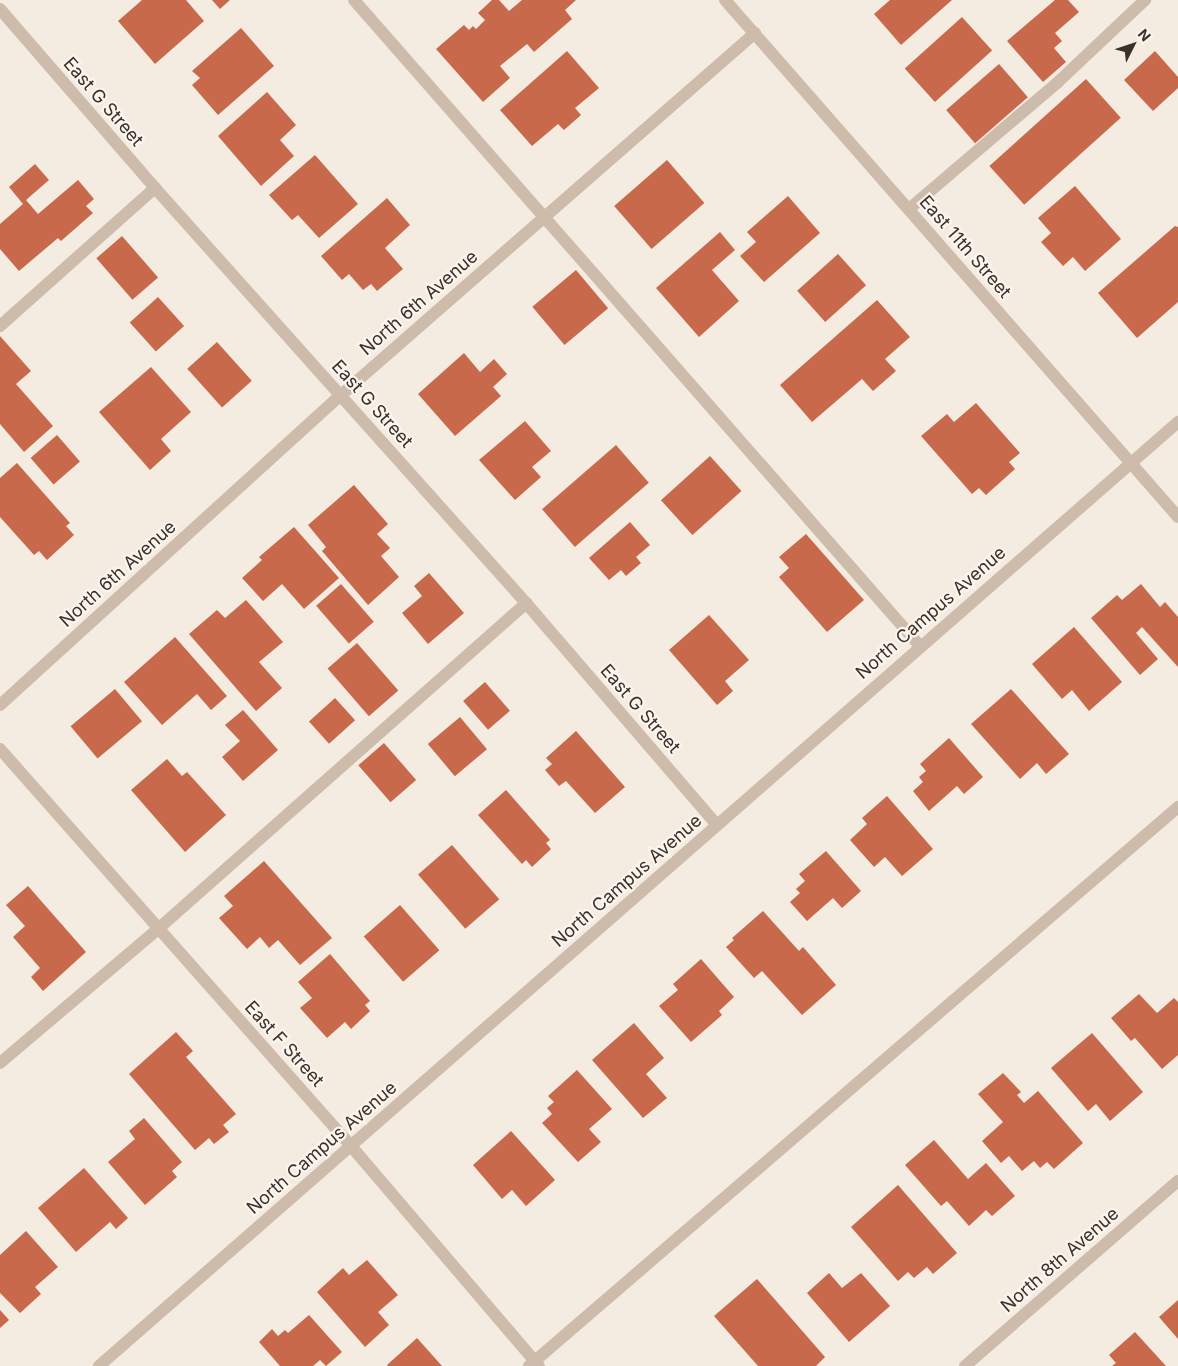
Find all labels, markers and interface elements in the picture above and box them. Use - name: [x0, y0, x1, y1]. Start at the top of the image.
- north arrow: [1108, 20, 1158, 70]
- text: N: [1135, 25, 1155, 44]
- street label: East G Street: [59, 53, 147, 151]
- street label: East 11th Street: [915, 191, 1015, 303]
- street label: North 6th Avenue: [356, 246, 482, 360]
- street label: East G Street: [327, 356, 417, 452]
- street label: North 6th Avenue: [55, 516, 181, 632]
- street label: North Campus Avenue: [852, 542, 1010, 684]
- street label: East G Street: [596, 660, 684, 758]
- street label: North Campus Avenue: [548, 810, 706, 952]
- street label: East F Street: [240, 997, 328, 1091]
- street label: North Campus Avenue: [243, 1077, 401, 1219]
- street label: North 8th Avenue: [997, 1203, 1123, 1317]

